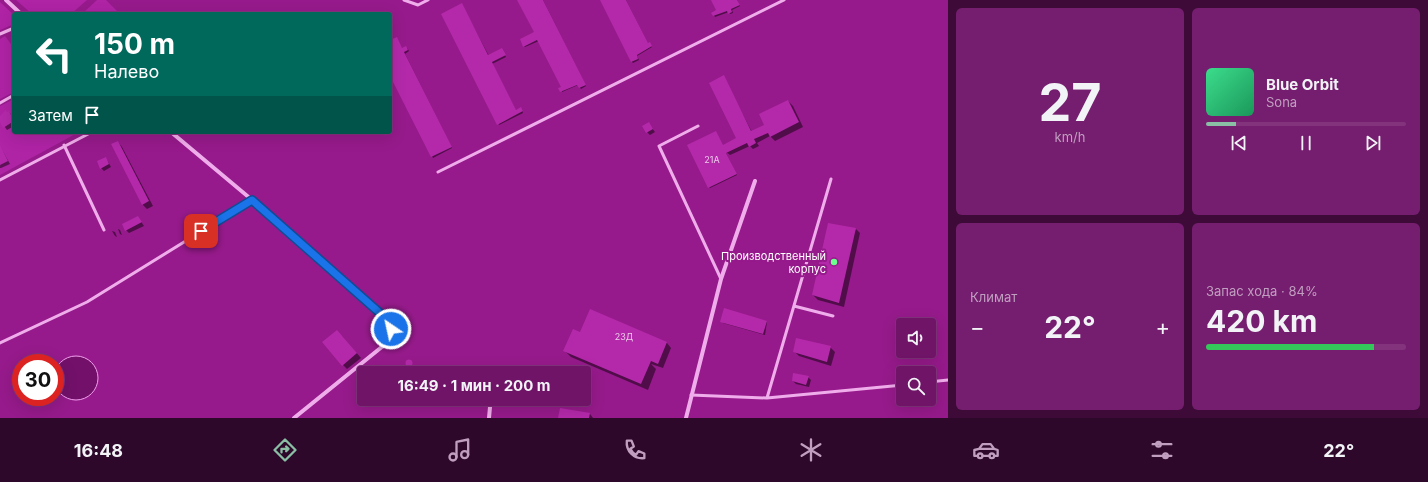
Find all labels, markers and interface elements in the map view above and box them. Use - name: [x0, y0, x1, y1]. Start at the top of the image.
- text: 150 m: [94, 27, 175, 61]
- icon: left: [28, 28, 80, 80]
- text: Налево: [94, 61, 159, 82]
- text: 27: [1039, 71, 1102, 134]
- text: Blue Orbit: [1266, 75, 1339, 94]
- text: Sona: [1266, 94, 1297, 110]
- icon: arrive: [81, 104, 103, 126]
- text: Затем: [28, 106, 73, 125]
- text: km/h: [1055, 129, 1085, 145]
- icon: previous: [1228, 132, 1250, 154]
- icon: pause: [1295, 132, 1317, 154]
- icon: next: [1362, 132, 1384, 154]
- house number: 21А: [704, 154, 720, 165]
- pin: [184, 214, 218, 248]
- icon: arrive: [190, 220, 212, 242]
- place label: Производственный корпус: [721, 249, 826, 276]
- marker: Производственный корпус: [829, 257, 839, 267]
- text: Запас хода · 84%: [1206, 283, 1318, 299]
- text: Климат: [970, 289, 1017, 305]
- text: 420 km: [1206, 303, 1317, 339]
- position arrow: [370, 308, 412, 350]
- text: 22°: [1044, 309, 1096, 345]
- text: −: [970, 314, 985, 340]
- text: +: [1155, 314, 1170, 340]
- map controls: [896, 318, 936, 406]
- button: sound: [896, 318, 936, 358]
- house number: 23Д: [615, 331, 633, 342]
- speed limit sign: 30: [12, 354, 64, 406]
- button: search: [896, 366, 936, 406]
- text: 16:49 · 1 мин · 200 m: [397, 376, 551, 395]
- icon: directions: [271, 436, 299, 464]
- icon: music: [446, 436, 474, 464]
- icon: phone: [621, 436, 649, 464]
- icon: climate: [797, 436, 825, 464]
- icon: car: [972, 436, 1000, 464]
- icon: filters: [1148, 436, 1176, 464]
- text: 16:48: [74, 440, 123, 461]
- text: 22°: [1323, 440, 1354, 461]

